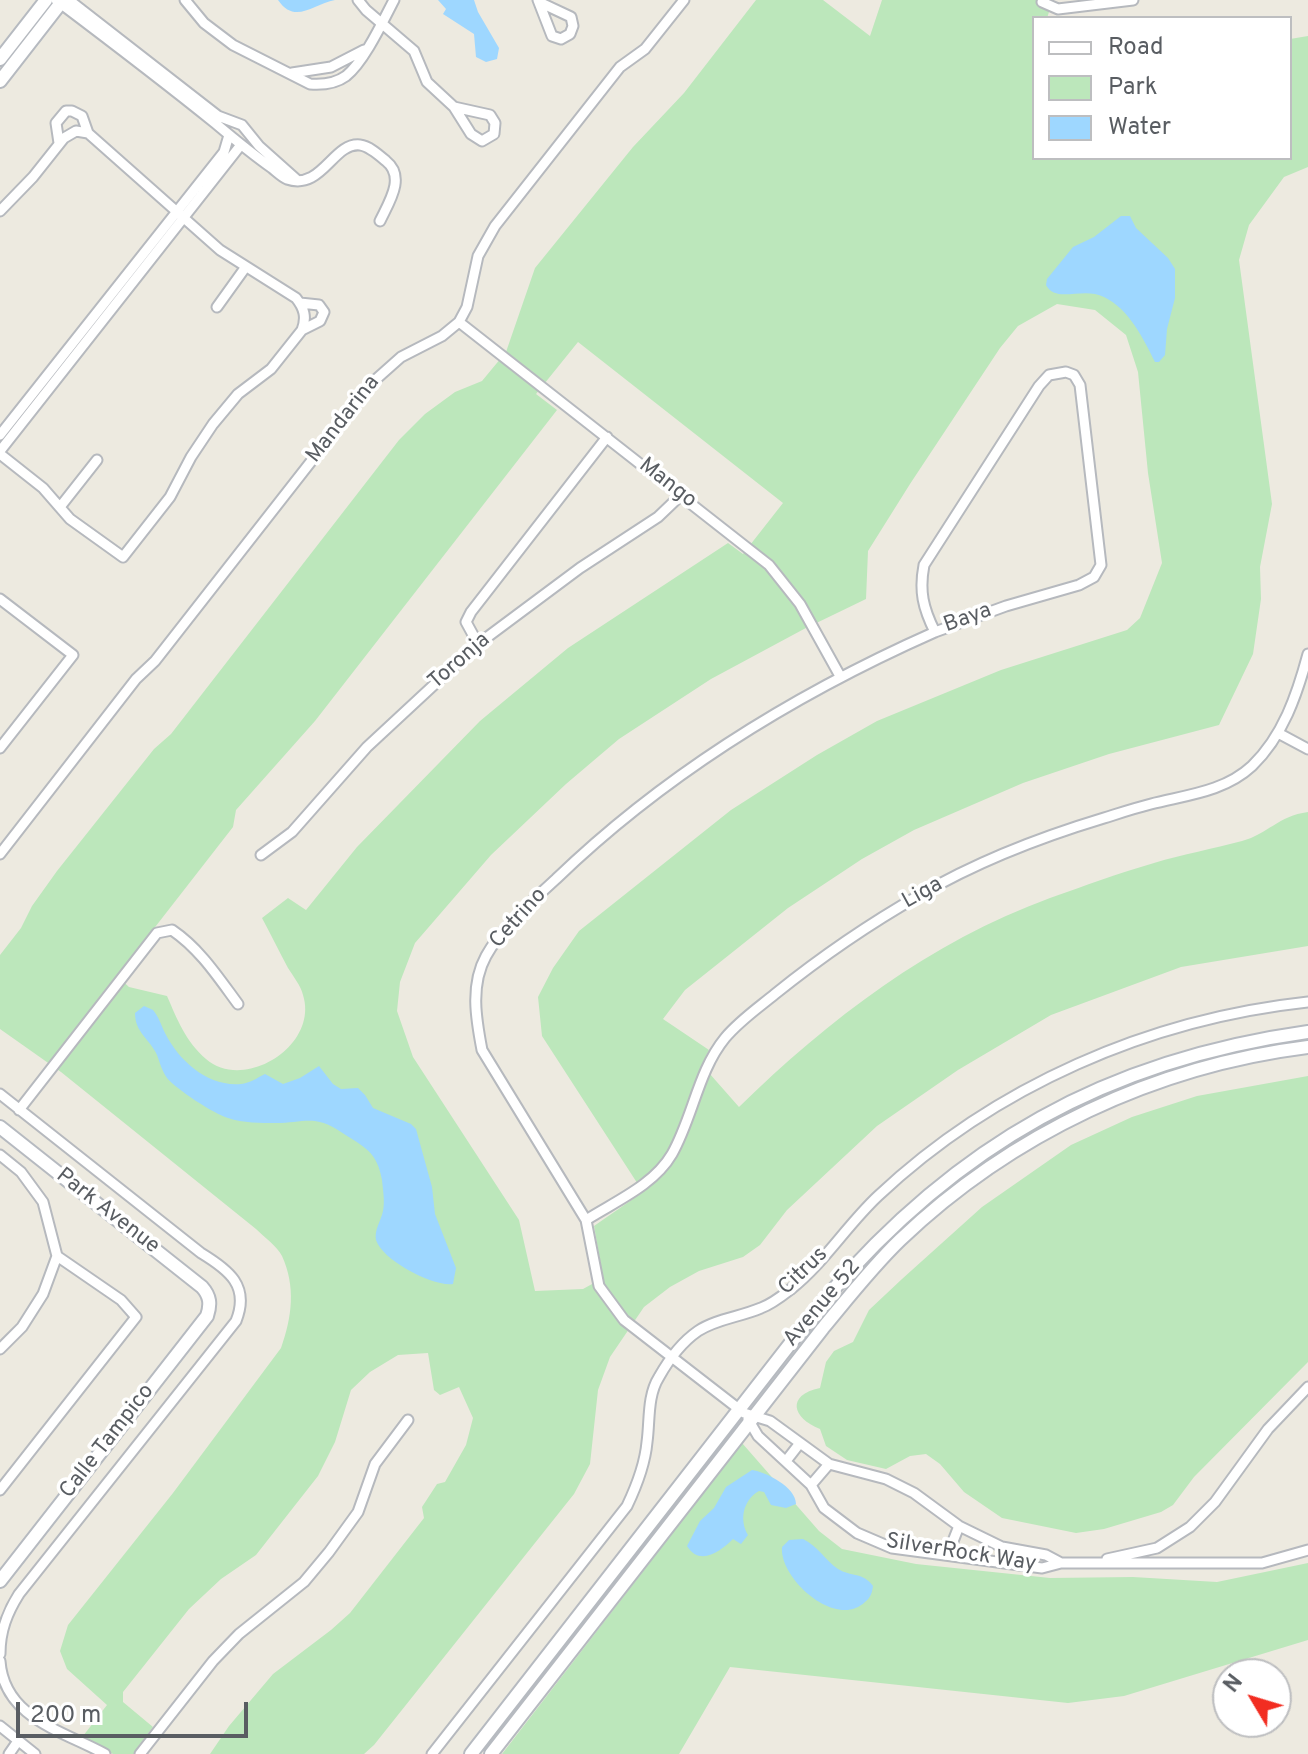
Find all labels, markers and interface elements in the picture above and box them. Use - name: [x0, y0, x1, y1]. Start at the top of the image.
- legend: [1032, 16, 1292, 160]
- text: Road: [1108, 33, 1164, 63]
- text: Park: [1108, 73, 1158, 103]
- text: Water: [1108, 113, 1171, 143]
- street label: Mandarina: [302, 371, 386, 469]
- street label: Mango: [633, 453, 701, 515]
- street label: Baya: [940, 598, 996, 640]
- street label: Toronja: [424, 628, 496, 696]
- street label: Liga: [898, 872, 948, 916]
- street label: Cetrino: [485, 883, 553, 955]
- street label: Park Avenue: [50, 1163, 164, 1261]
- street label: Citrus: [774, 1242, 834, 1302]
- street label: Avenue 52: [779, 1255, 867, 1353]
- street label: Calle Tampico: [55, 1380, 161, 1504]
- street label: SilverRock Way: [884, 1529, 1038, 1579]
- north arrow: [1212, 1658, 1292, 1738]
- text: N: [1219, 1670, 1250, 1699]
- scale bar: [20, 1686, 252, 1736]
- text: 200 m: [30, 1701, 101, 1731]

